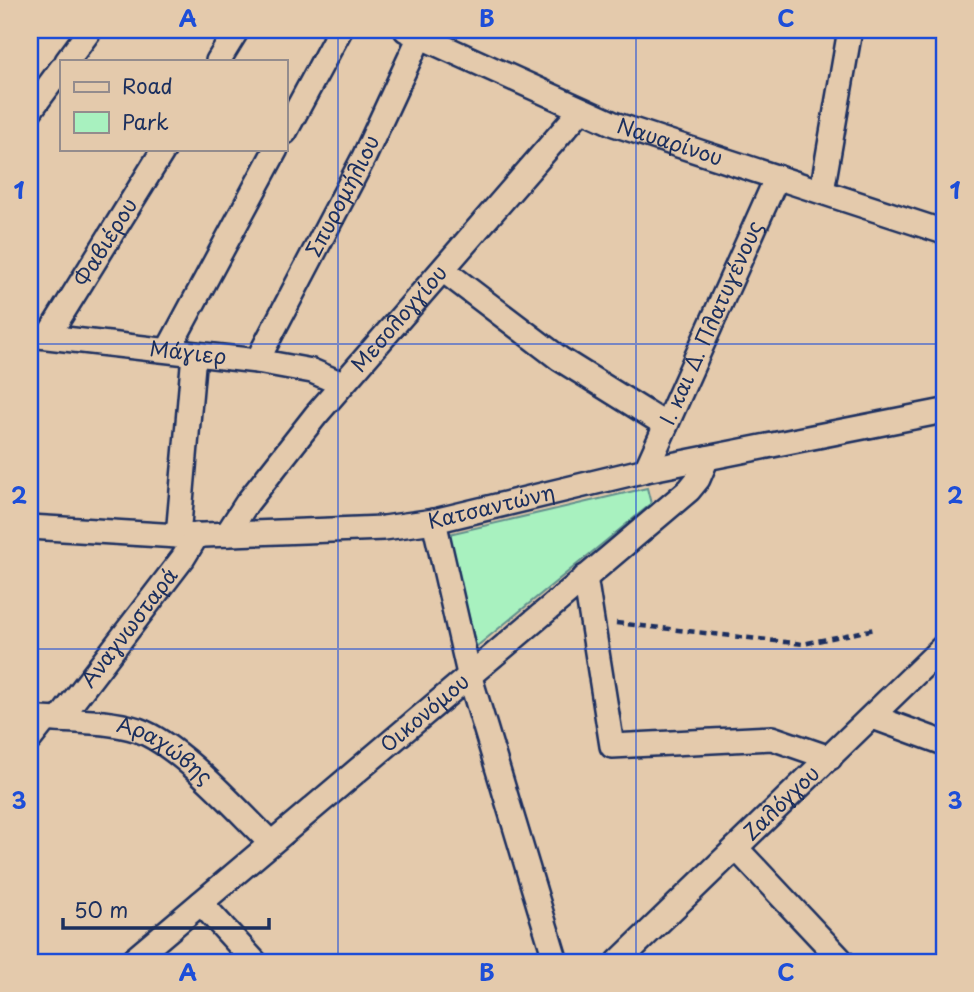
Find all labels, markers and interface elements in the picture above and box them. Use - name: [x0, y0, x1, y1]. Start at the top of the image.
- text: A: [179, 0, 197, 35]
- text: B: [479, 0, 495, 35]
- text: C: [777, 0, 795, 35]
- legend: [60, 60, 287, 150]
- text: Road: [122, 69, 173, 101]
- text: Park: [122, 105, 169, 137]
- street label: Ναυαρίνου: [613, 108, 727, 173]
- street label: Σπυρομήλιου: [297, 129, 386, 262]
- text: 1: [14, 172, 25, 207]
- text: 1: [950, 172, 961, 207]
- street label: Φαβιέρου: [65, 191, 144, 292]
- street label: Ι. και Δ. Πλατυγένους: [650, 215, 770, 430]
- street label: Μεσολογγίου: [342, 257, 454, 378]
- street label: Μάγιερ: [148, 331, 228, 371]
- street label: Κατσαντώνη: [424, 475, 558, 536]
- text: 2: [11, 477, 27, 512]
- text: 2: [947, 477, 963, 512]
- street label: Αναγνωσταρά: [72, 560, 185, 693]
- street label: Οικονόμου: [372, 665, 475, 759]
- street label: Αραχώβης: [114, 707, 221, 791]
- street label: Ζαλόγγου: [735, 757, 826, 847]
- text: 3: [11, 782, 27, 817]
- text: 3: [947, 782, 963, 817]
- scale bar: [63, 887, 270, 931]
- text: 50 m: [74, 893, 128, 925]
- text: A: [179, 954, 197, 989]
- text: B: [479, 954, 495, 989]
- text: C: [777, 954, 795, 989]

